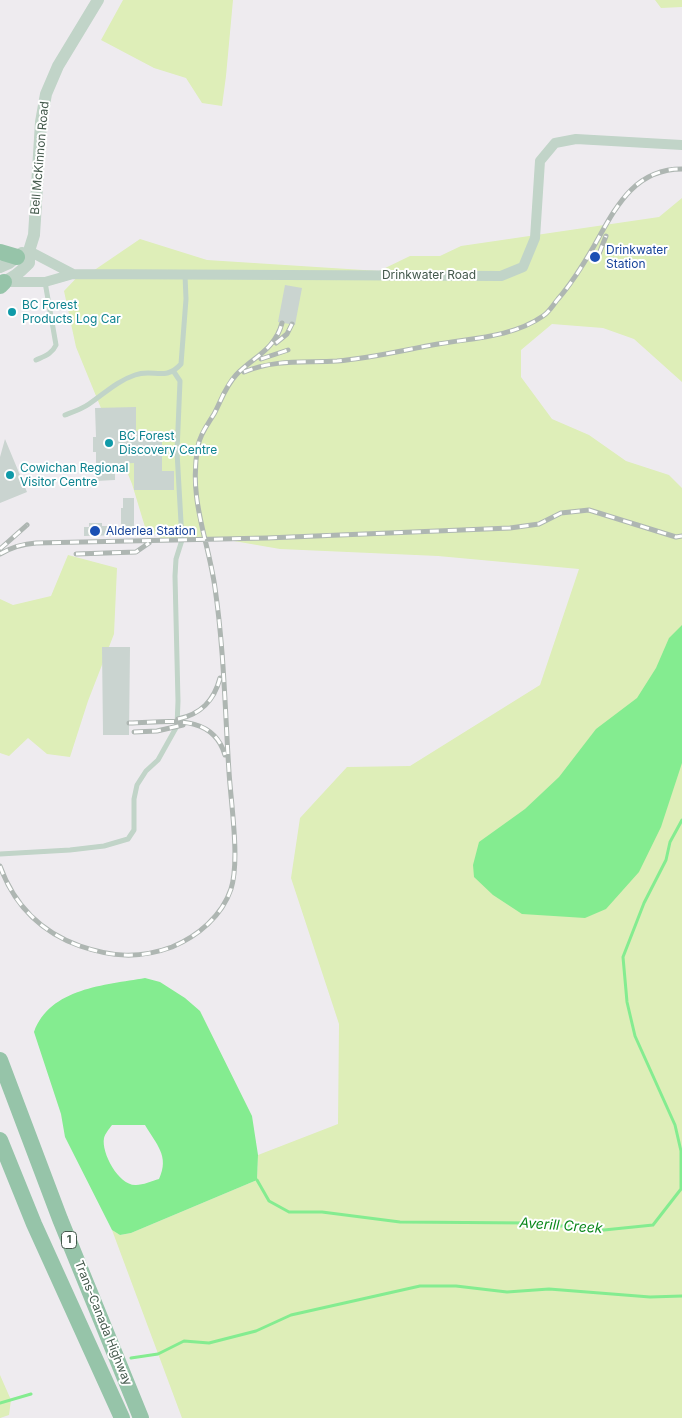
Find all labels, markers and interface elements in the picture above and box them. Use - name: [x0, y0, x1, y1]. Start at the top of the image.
- street label: Bell McKinnon Road: [28, 101, 52, 215]
- place label: Drinkwater Station: [606, 243, 668, 271]
- marker: Drinkwater Station: [588, 250, 602, 264]
- street label: Drinkwater Road: [382, 268, 476, 282]
- place label: BC Forest Products Log Car: [22, 298, 121, 326]
- marker: BC Forest Products Log Car: [6, 306, 18, 318]
- place label: BC Forest Discovery Centre: [119, 429, 217, 457]
- marker: BC Forest Discovery Centre: [103, 437, 115, 449]
- place label: Cowichan Regional Visitor Centre: [20, 461, 128, 489]
- marker: Cowichan Regional Visitor Centre: [4, 469, 16, 481]
- marker: Alderlea Station: [88, 524, 102, 538]
- place label: Alderlea Station: [106, 524, 196, 538]
- water label: Averill Creek: [519, 1215, 603, 1237]
- road number: 1: [62, 1232, 76, 1248]
- street label: Trans-Canada Highway: [71, 1258, 135, 1388]

